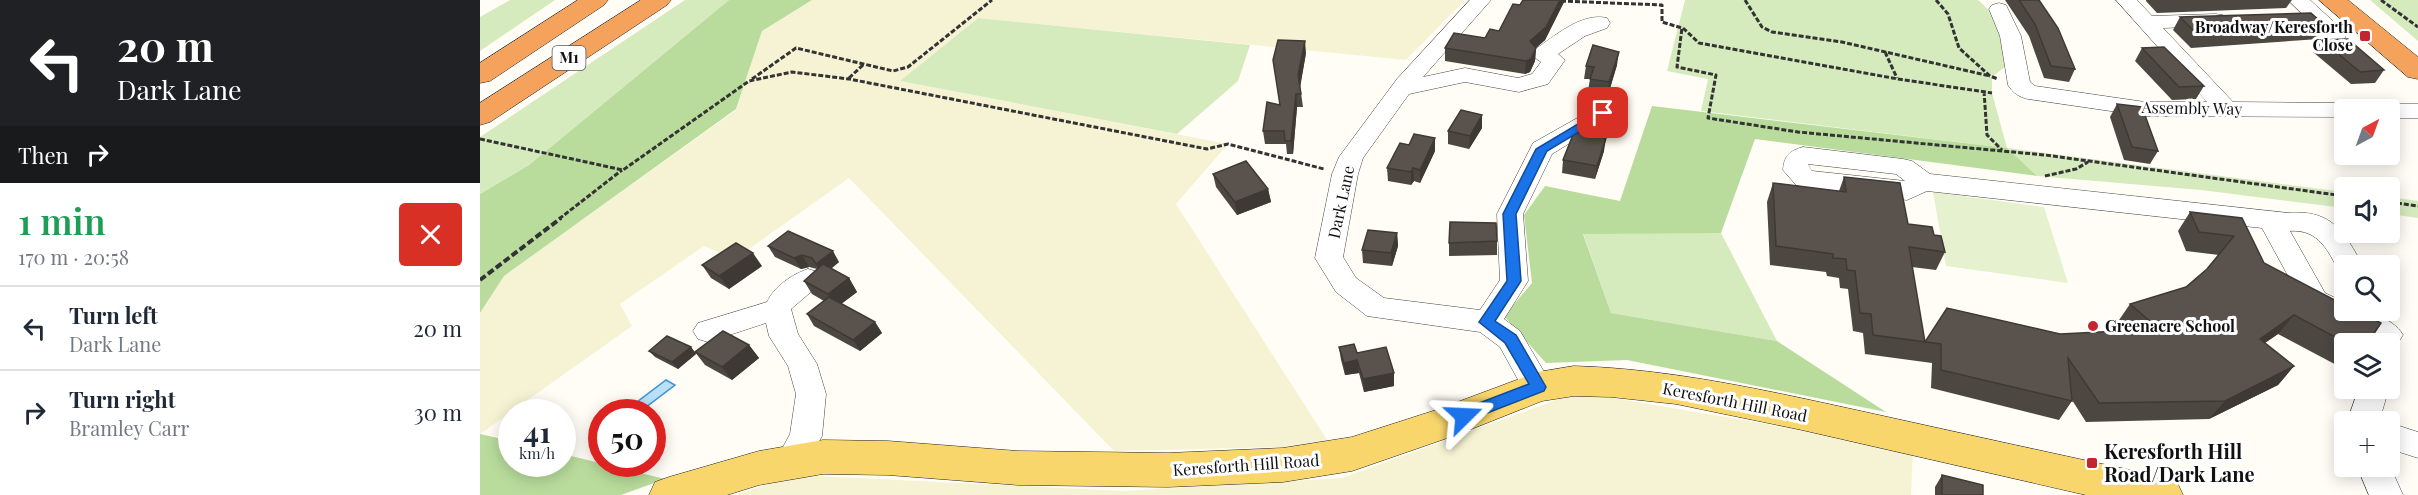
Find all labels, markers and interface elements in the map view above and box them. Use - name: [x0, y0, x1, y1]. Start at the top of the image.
- place label: Broadway/Keresforth Close: [2195, 16, 2353, 55]
- text: 20 m: [117, 17, 214, 73]
- icon: left: [18, 24, 96, 102]
- marker: Broadway/Keresforth Close: [2358, 29, 2372, 43]
- road number: M1: [552, 46, 586, 70]
- text: Dark Lane: [117, 71, 242, 107]
- pin: [1577, 87, 1628, 138]
- icon: arrive: [1586, 96, 1619, 129]
- street label: Assembly Way: [2140, 96, 2243, 119]
- north arrow: [2334, 99, 2400, 165]
- map controls: [2334, 99, 2400, 477]
- icon: right: [81, 138, 114, 171]
- text: Then: [18, 140, 69, 170]
- street label: Dark Lane: [1323, 164, 1358, 240]
- button: sound: [2334, 177, 2400, 243]
- text: 1 min: [18, 196, 106, 244]
- button: close: [399, 203, 462, 266]
- text: 170 m · 20:58: [18, 243, 129, 270]
- button: search: [2334, 255, 2400, 321]
- text: Turn left: [69, 300, 158, 330]
- icon: left: [18, 312, 51, 345]
- text: 20 m: [413, 313, 462, 343]
- place label: Greenacre School: [2105, 315, 2235, 336]
- marker: Greenacre School: [2086, 319, 2100, 333]
- text: Dark Lane: [69, 330, 161, 357]
- button: layers: [2334, 333, 2400, 399]
- street label: Keresforth Hill Road: [1661, 377, 1809, 426]
- text: Turn right: [69, 384, 175, 414]
- position arrow: [1432, 384, 1496, 448]
- icon: right: [18, 396, 51, 429]
- text: 30 m: [414, 397, 462, 427]
- speed limit sign: 50: [588, 399, 666, 477]
- text: 41: [523, 411, 551, 451]
- button: +: [2334, 411, 2400, 477]
- text: Bramley Carr: [69, 414, 189, 441]
- place label: Keresforth Hill Road/Dark Lane: [2104, 437, 2255, 487]
- text: km/h: [519, 443, 555, 463]
- street label: Keresforth Hill Road: [1172, 449, 1320, 480]
- marker: Keresforth Hill Road/Dark Lane: [2085, 456, 2099, 470]

